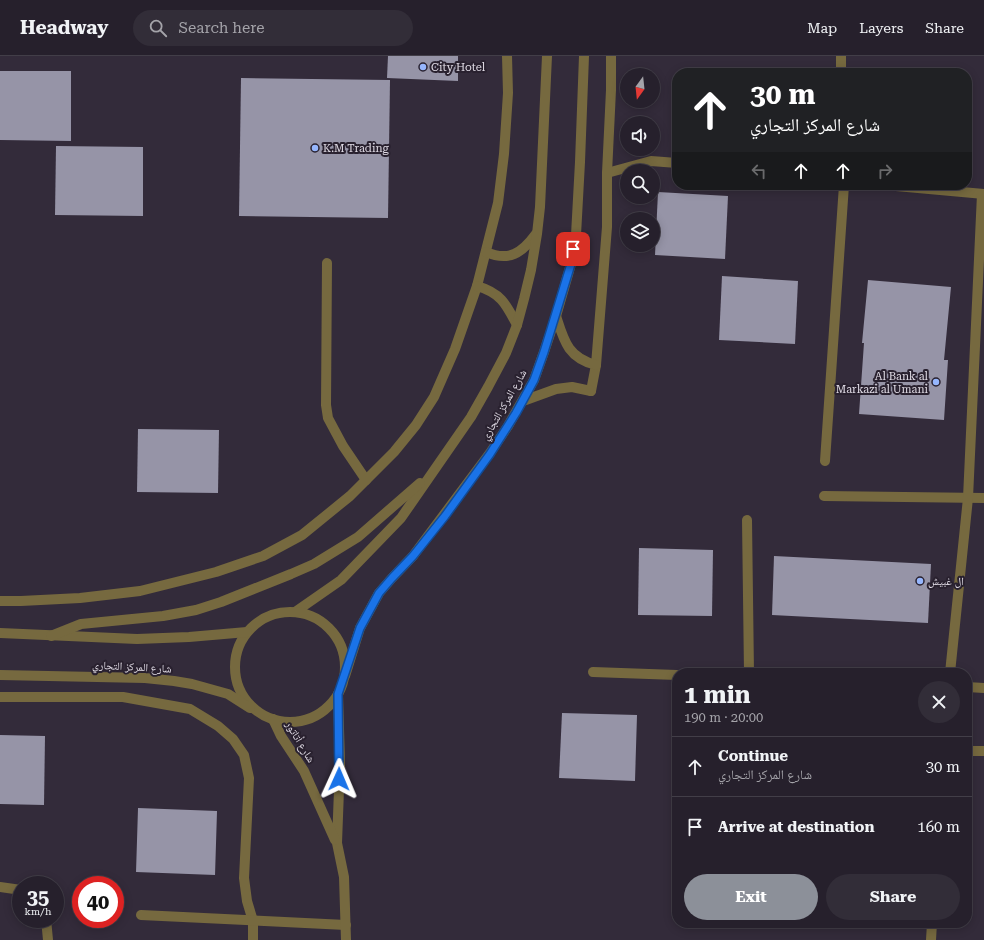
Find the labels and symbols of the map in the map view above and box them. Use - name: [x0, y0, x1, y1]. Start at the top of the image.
- place label: City Hotel: [431, 61, 486, 74]
- marker: City Hotel: [418, 62, 428, 72]
- north arrow: [620, 68, 660, 108]
- place label: K.M Trading: [323, 142, 389, 155]
- marker: K.M Trading: [310, 143, 320, 153]
- pin: [556, 232, 590, 266]
- street label: شارع المركز التجاري: [478, 367, 531, 444]
- place label: Al Bank al Markazi al Umani: [836, 370, 929, 396]
- marker: Al Bank al Markazi al Umani: [931, 377, 941, 387]
- place label: ال غبيش: [928, 575, 964, 588]
- marker: ال غبيش: [915, 576, 925, 586]
- street label: شارع المركز التجاري: [92, 658, 172, 677]
- street label: شارع أتاتور: [282, 718, 318, 765]
- position arrow: [318, 758, 360, 800]
- speed limit sign: 40: [72, 876, 124, 928]

